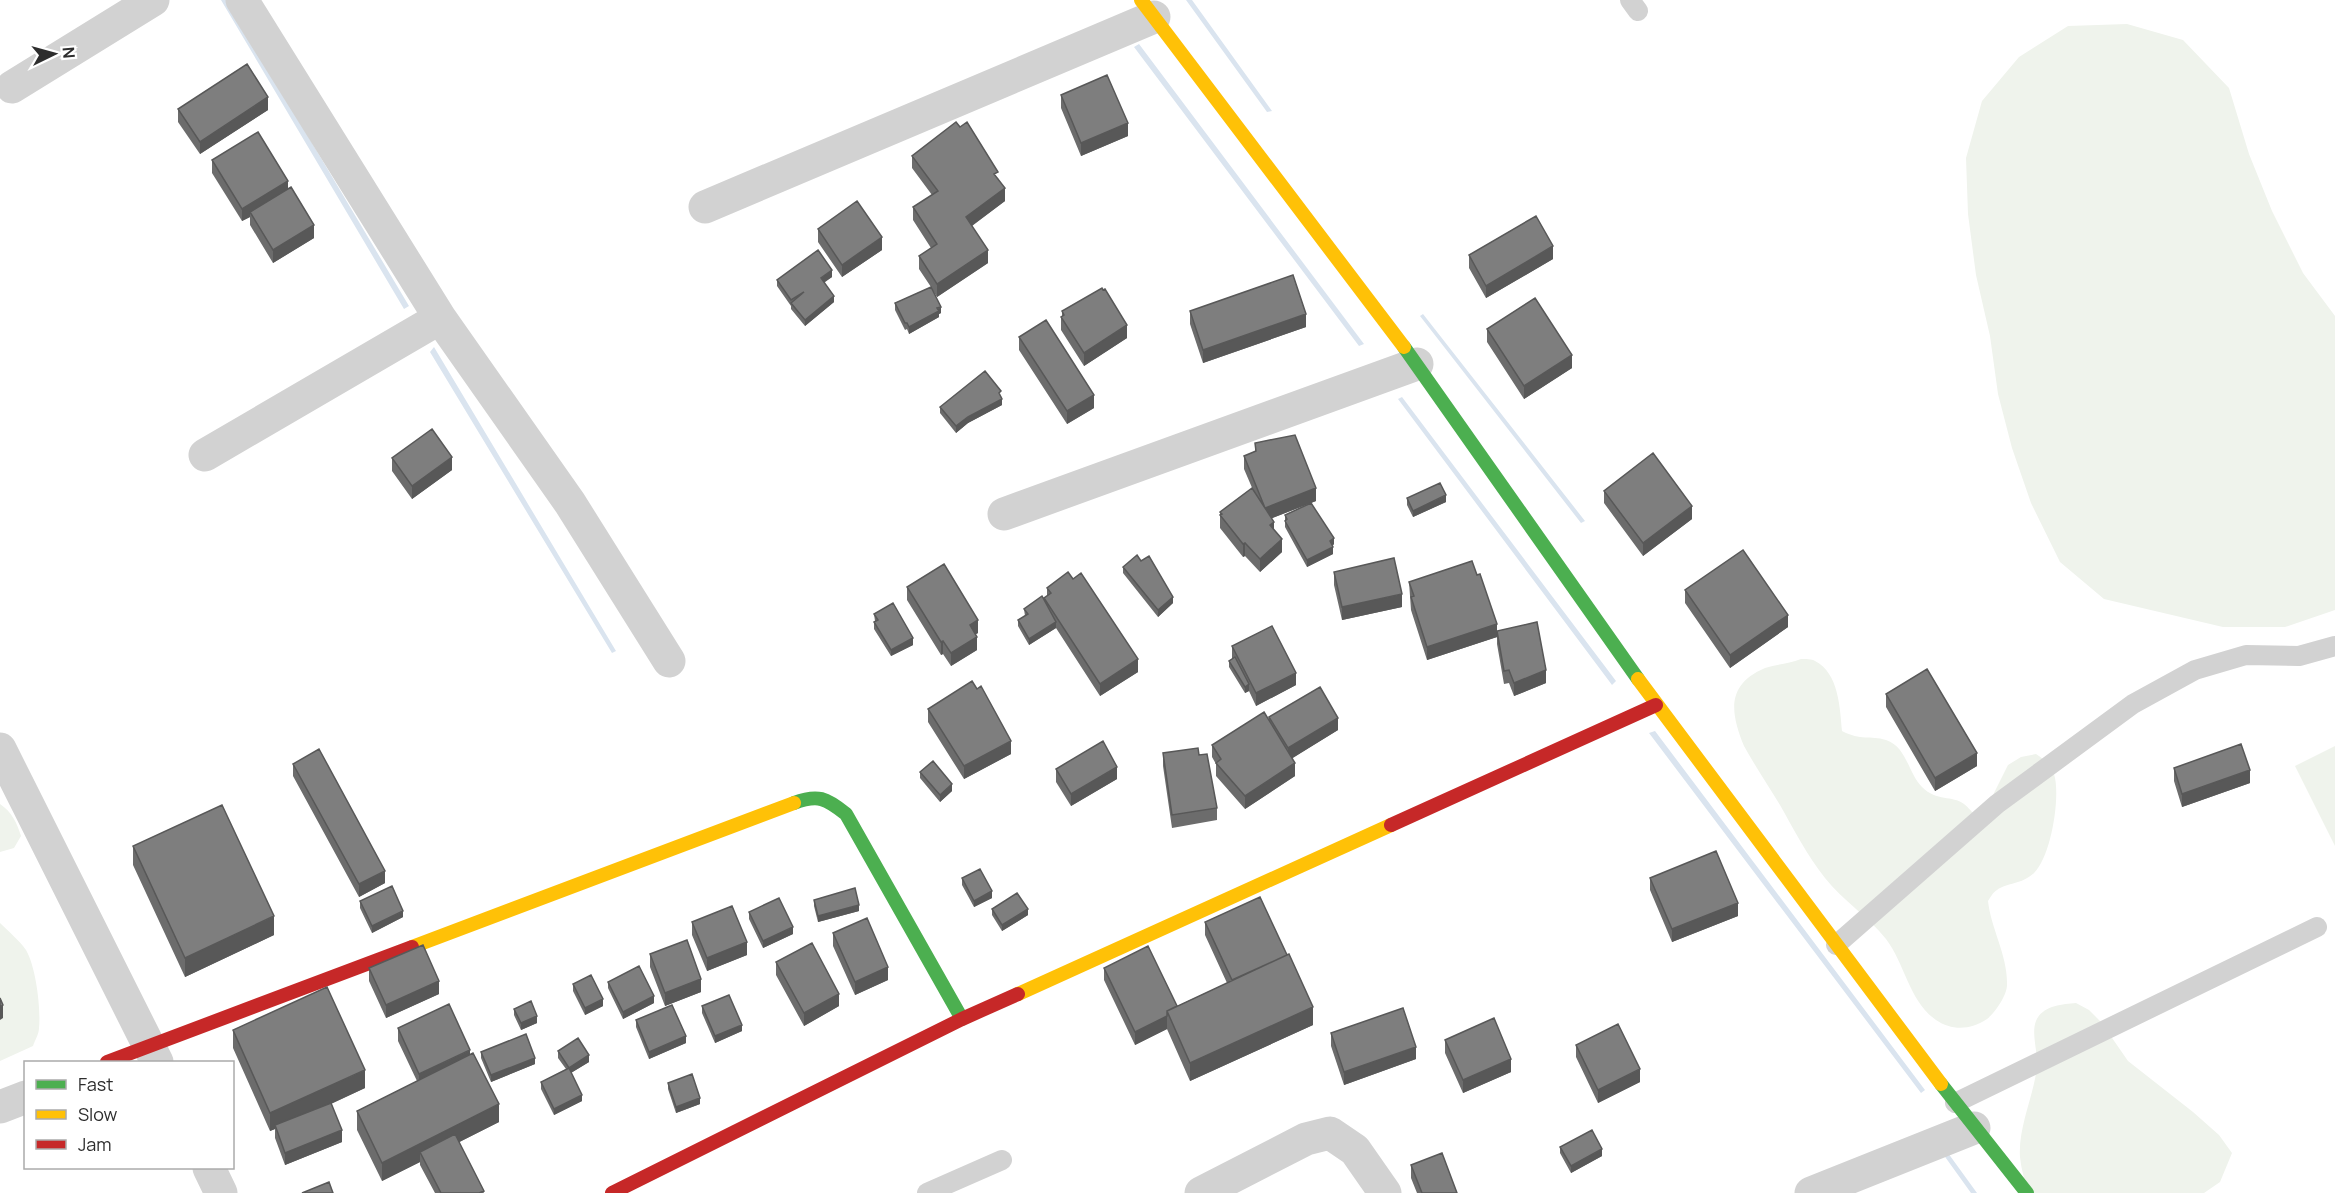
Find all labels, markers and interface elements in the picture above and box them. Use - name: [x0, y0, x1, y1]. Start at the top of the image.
- north arrow: [24, 24, 84, 84]
- text: N: [57, 46, 80, 59]
- legend: [24, 1061, 234, 1169]
- text: Fast: [78, 1072, 113, 1096]
- text: Slow: [78, 1102, 118, 1126]
- text: Jam: [78, 1132, 112, 1156]

